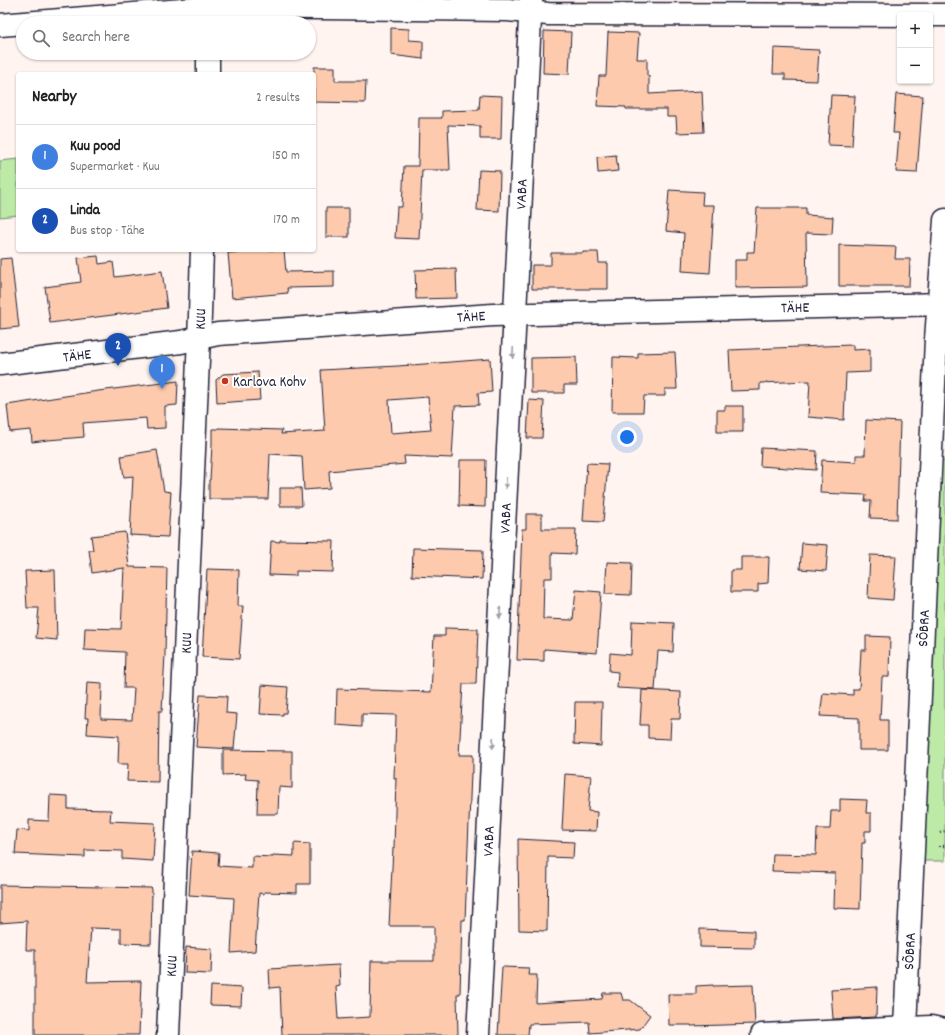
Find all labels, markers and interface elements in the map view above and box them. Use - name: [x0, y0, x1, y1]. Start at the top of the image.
- map controls: [897, 12, 933, 84]
- button: +: [897, 12, 933, 48]
- search box: [16, 16, 316, 60]
- icon: search: [30, 27, 52, 49]
- text: Search here: [62, 27, 130, 49]
- button: −: [897, 48, 933, 84]
- text: Nearby: [32, 86, 76, 110]
- text: 2 results: [256, 89, 300, 108]
- text: Kuu pood: [70, 136, 121, 158]
- text: 1: [44, 147, 46, 166]
- text: 150 m: [272, 147, 300, 166]
- text: Supermarket · Kuu: [70, 158, 160, 177]
- street label: VABA: [511, 178, 535, 210]
- text: Linda: [70, 200, 100, 222]
- text: 2: [42, 211, 48, 230]
- text: 170 m: [273, 211, 300, 230]
- text: Bus stop · Tähe: [70, 222, 145, 241]
- street label: TÄHE: [781, 298, 810, 320]
- street label: TÄHE: [456, 306, 486, 330]
- street label: KUU: [191, 308, 213, 330]
- pin: 2: [105, 333, 131, 366]
- street label: TÄHE: [62, 344, 93, 370]
- one-way arrow: [510, 347, 516, 360]
- pin: 1: [149, 356, 175, 389]
- place label: Karlova Kohv: [233, 372, 307, 394]
- marker: Karlova Kohv: [220, 376, 230, 386]
- your location: [617, 427, 637, 447]
- one-way arrow: [503, 477, 510, 489]
- street label: VABA: [495, 502, 519, 534]
- one-way arrow: [496, 607, 503, 619]
- street label: SÕBRA: [913, 609, 937, 647]
- street label: KUU: [177, 632, 199, 654]
- one-way arrow: [490, 737, 496, 750]
- street label: VABA: [478, 825, 502, 857]
- street label: SÕBRA: [899, 932, 923, 970]
- street label: KUU: [161, 955, 185, 977]

